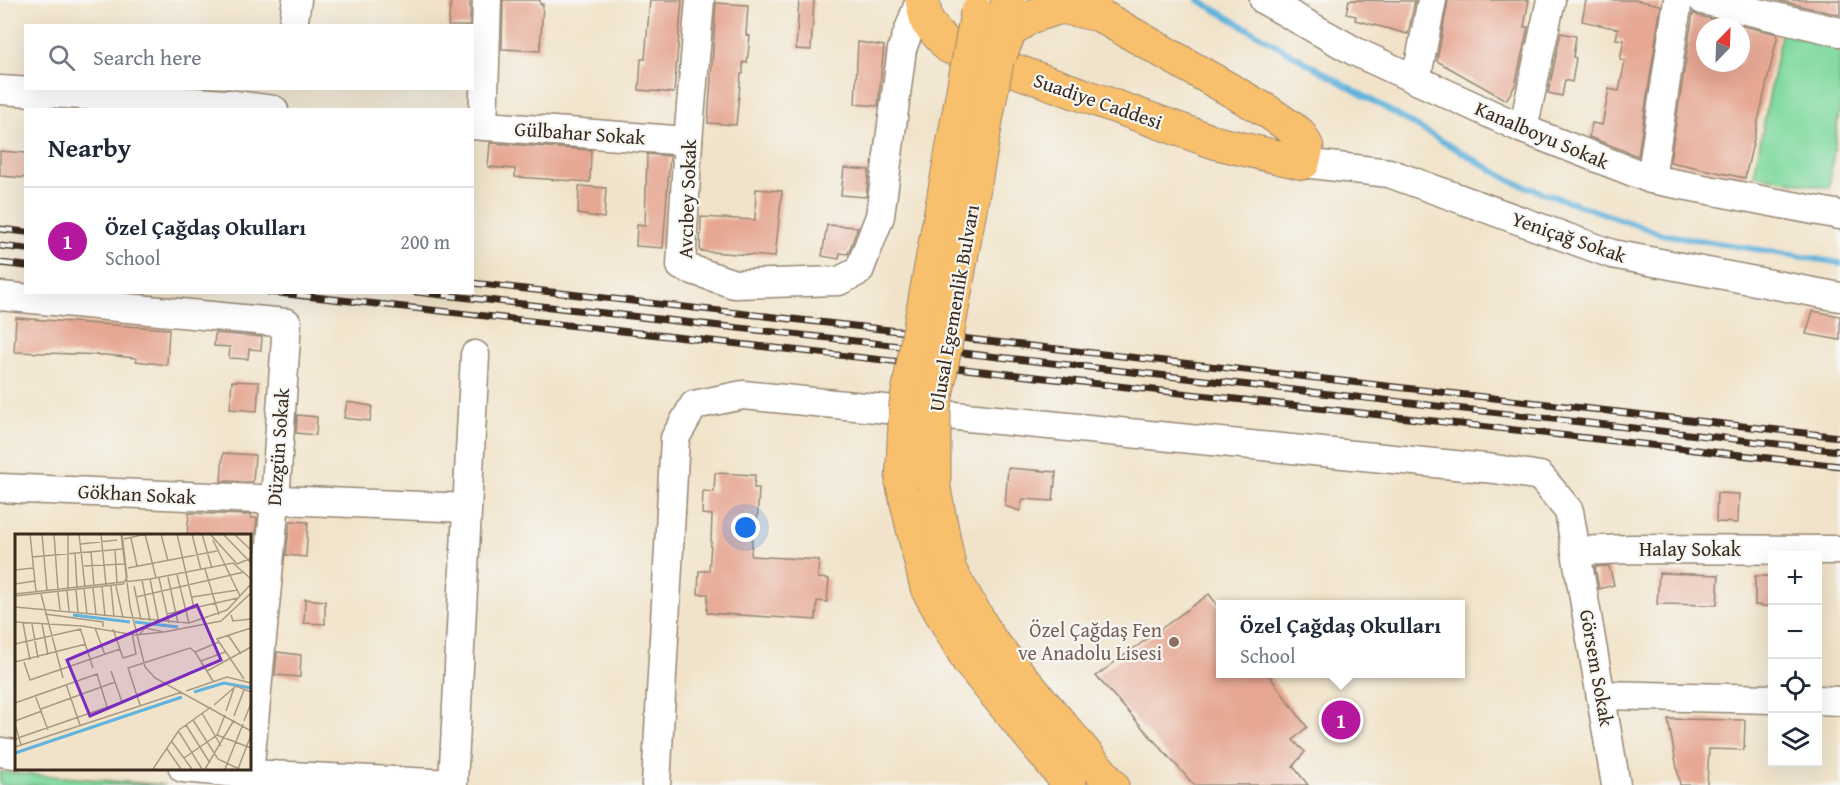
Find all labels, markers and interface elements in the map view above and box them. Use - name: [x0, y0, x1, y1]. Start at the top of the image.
- north arrow: [1696, 18, 1750, 72]
- search box: [24, 24, 474, 90]
- icon: search: [45, 41, 78, 74]
- text: Search here: [93, 41, 202, 73]
- street label: Suadiye Caddesi: [1030, 65, 1167, 136]
- street label: Kanalboyu Sokak: [1471, 93, 1614, 176]
- street label: Gülbahar Sokak: [514, 113, 647, 152]
- text: Nearby: [48, 128, 131, 167]
- street label: Avcıbey Sokak: [670, 138, 703, 259]
- street label: Ulusal Egemenlik Bulvarı: [921, 202, 986, 414]
- street label: Yeniçağ Sokak: [1508, 203, 1631, 270]
- text: Özel Çağdaş Okulları: [105, 211, 306, 243]
- text: 1: [62, 227, 73, 256]
- text: 200 m: [400, 227, 450, 256]
- text: School: [105, 243, 161, 272]
- street label: Düzgün Sokak: [259, 386, 296, 507]
- street label: Gökhan Sokak: [77, 476, 198, 511]
- your location: [731, 513, 760, 542]
- inset map: [15, 534, 250, 770]
- street label: Halay Sokak: [1639, 534, 1742, 563]
- map controls: [1768, 551, 1822, 767]
- button: +: [1768, 551, 1822, 605]
- popup: [1216, 600, 1465, 678]
- button: −: [1768, 605, 1822, 659]
- street label: Görsem Sokak: [1573, 607, 1622, 729]
- text: Özel Çağdaş Okulları: [1240, 609, 1441, 641]
- place label: Özel Çağdaş Fen ve Anadolu Lisesi: [1018, 615, 1162, 667]
- marker: Özel Çağdaş Fen ve Anadolu Lisesi: [1167, 635, 1181, 649]
- text: School: [1240, 641, 1296, 670]
- button: locate: [1768, 659, 1822, 713]
- pin: 1: [1322, 698, 1360, 742]
- button: layers: [1768, 713, 1822, 767]

